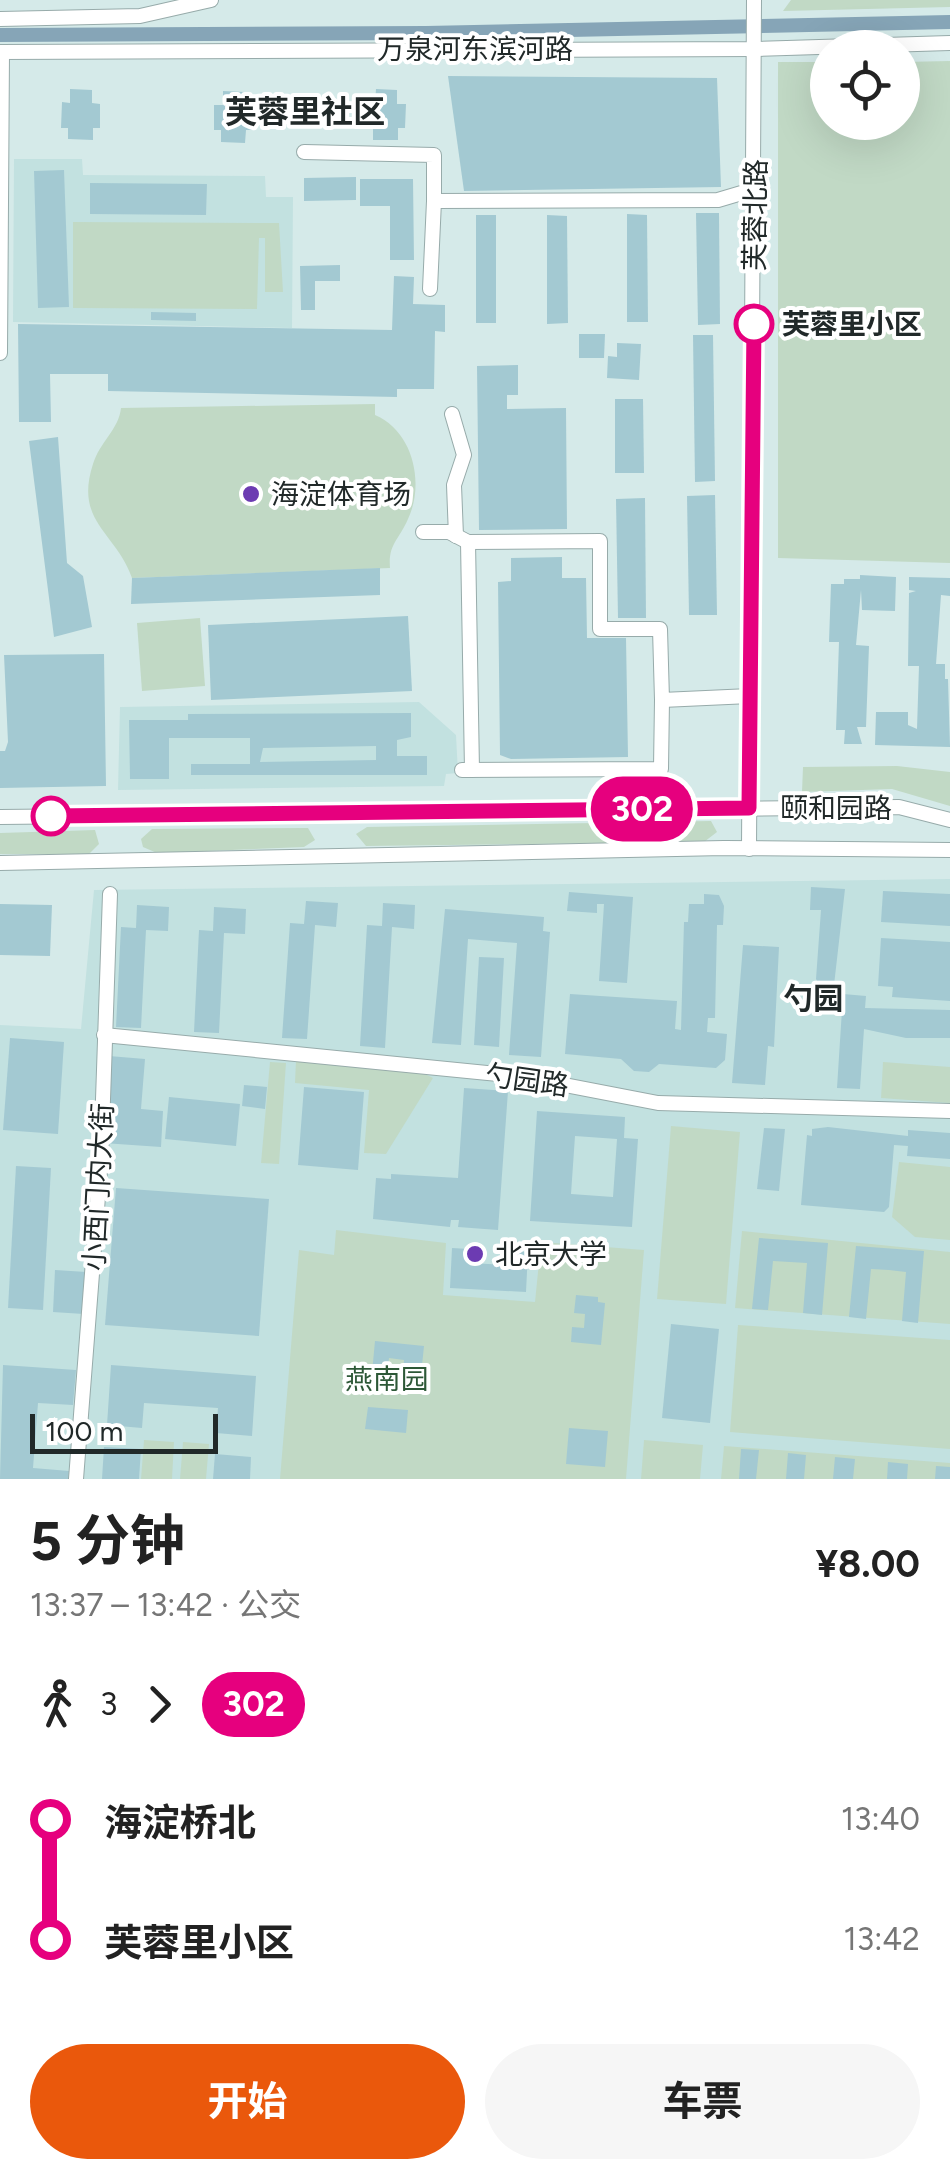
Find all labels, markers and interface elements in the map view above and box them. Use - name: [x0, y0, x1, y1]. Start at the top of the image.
- map controls: [810, 30, 920, 140]
- button: locate: [810, 30, 920, 140]
- street label: 万泉河东滨河路: [377, 32, 573, 66]
- district label: 芙蓉里社区: [225, 93, 385, 131]
- street label: 芙蓉北路: [737, 159, 773, 271]
- marker: 芙蓉里小区: [735, 305, 773, 343]
- place label: 芙蓉里小区: [782, 307, 922, 341]
- place label: 海淀体育场: [271, 477, 411, 511]
- marker: 海淀体育场: [240, 483, 262, 505]
- line badge: 302: [584, 776, 700, 842]
- text: 302: [611, 788, 673, 830]
- street label: 颐和园路: [780, 791, 892, 825]
- unlabelled marker: [32, 797, 70, 835]
- district label: 勺园: [783, 980, 843, 1017]
- street label: 勺园路: [483, 1057, 571, 1103]
- street label: 小西门内大街: [77, 1102, 119, 1272]
- place label: 北京大学: [495, 1237, 607, 1271]
- marker: 北京大学: [464, 1243, 486, 1265]
- park label: 燕南园: [345, 1362, 429, 1396]
- scale bar: [30, 1409, 218, 1454]
- text: 100 m: [45, 1414, 123, 1448]
- text: 5 分钟: [30, 1508, 185, 1574]
- text: ¥8.00: [815, 1541, 920, 1587]
- text: 13:37 – 13:42 · 公交: [30, 1586, 301, 1624]
- icon: walk: [30, 1677, 85, 1732]
- icon: forward: [132, 1677, 187, 1732]
- text: 302: [222, 1683, 285, 1725]
- text: 3: [100, 1685, 117, 1723]
- text: 海淀桥北: [104, 1800, 256, 1846]
- text: 13:40: [841, 1800, 920, 1838]
- text: 芙蓉里小区: [104, 1920, 294, 1966]
- text: 13:42: [844, 1920, 920, 1958]
- button: 开始: [30, 2044, 465, 2159]
- button: 车票: [485, 2044, 920, 2159]

